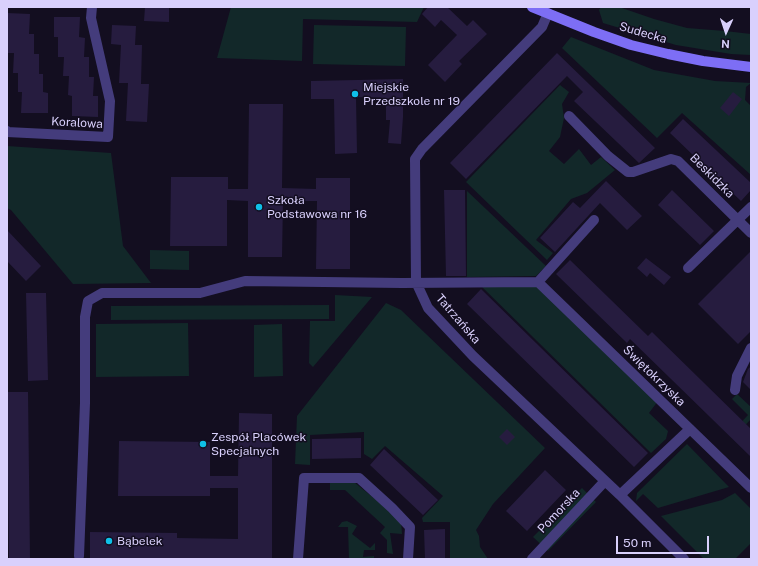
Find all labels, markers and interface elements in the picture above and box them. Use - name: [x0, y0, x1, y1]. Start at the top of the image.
- north arrow: [706, 12, 746, 52]
- street label: Sudecka: [618, 19, 668, 47]
- text: N: [721, 38, 730, 50]
- place label: Miejskie Przedszkole nr 19: [363, 80, 460, 108]
- marker: Miejskie Przedszkole nr 19: [350, 89, 360, 99]
- street label: Koralowa: [51, 114, 103, 132]
- street label: Beskidzka: [687, 151, 737, 201]
- place label: Szkoła Podstawowa nr 16: [267, 193, 367, 221]
- marker: Szkoła Podstawowa nr 16: [254, 202, 264, 212]
- street label: Tatrzańska: [433, 291, 483, 347]
- street label: Świętokrzyska: [620, 343, 688, 409]
- place label: Zespół Placówek Specjalnych: [211, 430, 306, 458]
- marker: Zespół Placówek Specjalnych: [198, 439, 208, 449]
- street label: Pomorska: [535, 486, 583, 536]
- scale bar: [618, 528, 711, 554]
- place label: Bąbelek: [117, 534, 163, 548]
- marker: Bąbelek: [104, 536, 114, 546]
- text: 50 m: [623, 536, 651, 550]

